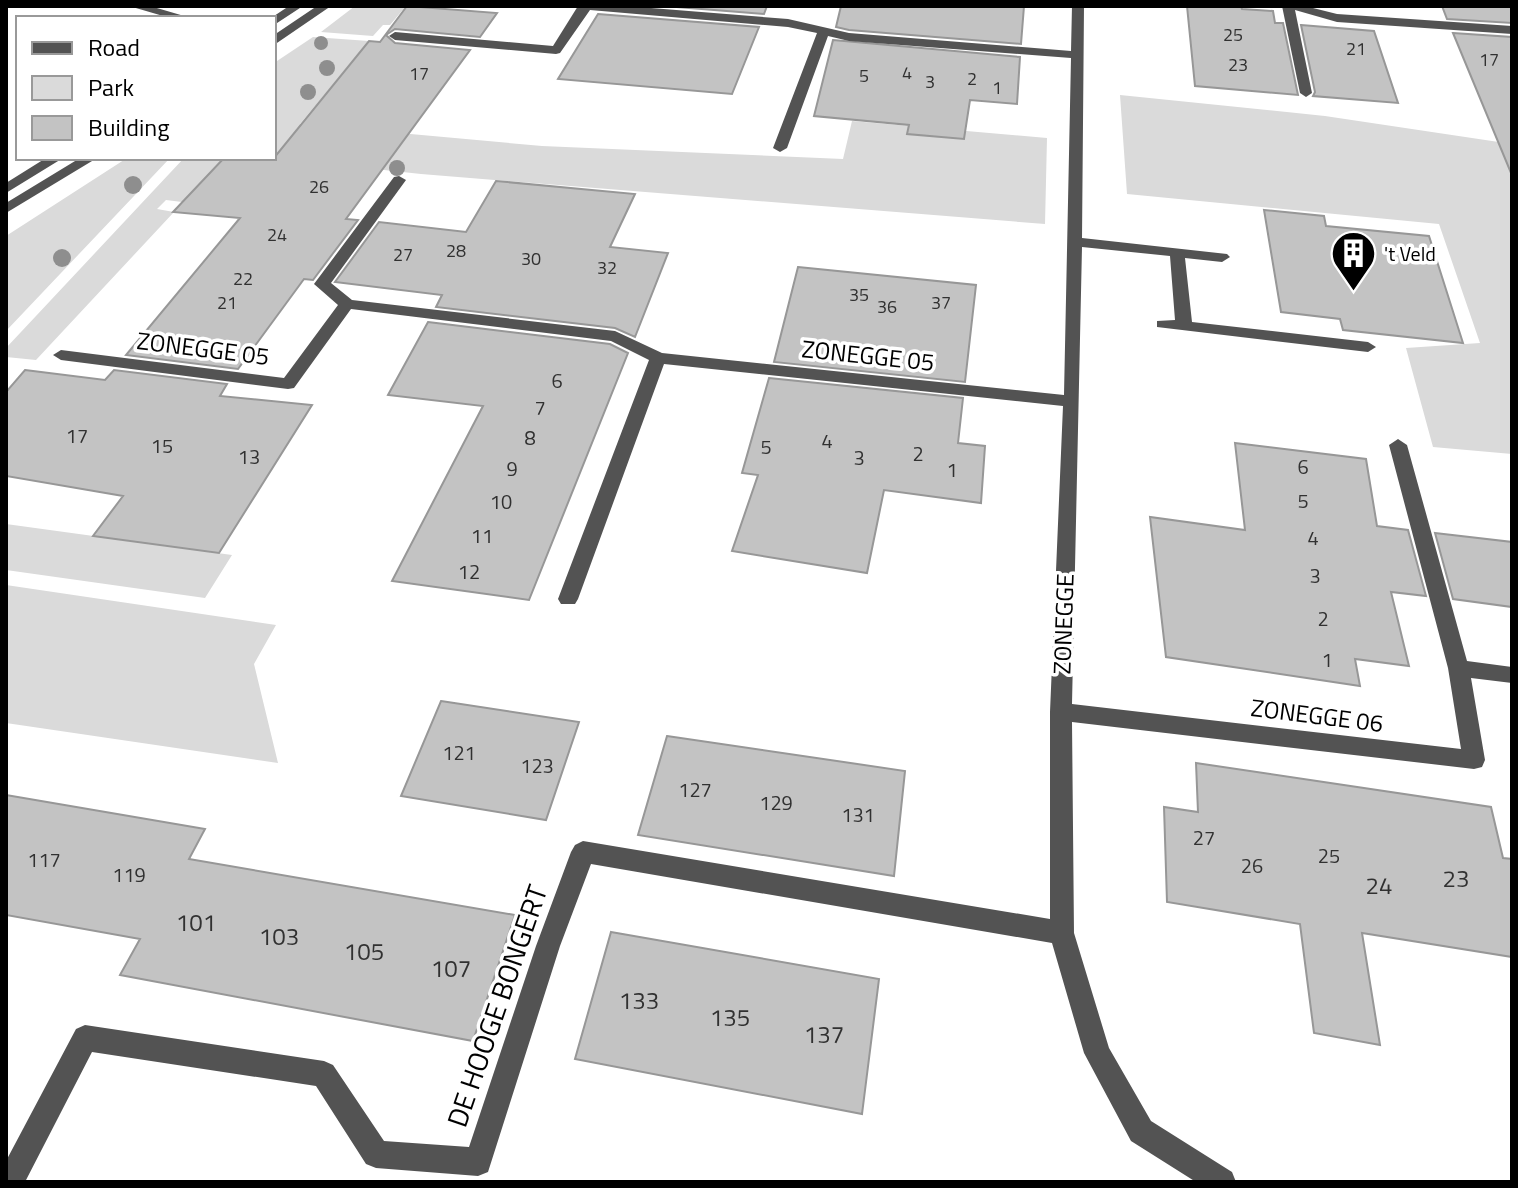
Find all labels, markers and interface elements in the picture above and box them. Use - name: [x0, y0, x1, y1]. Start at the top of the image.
- legend: [16, 16, 276, 160]
- house number: 25: [1223, 21, 1243, 48]
- text: Road: [88, 29, 140, 65]
- house number: 21: [1346, 35, 1366, 62]
- house number: 17: [1479, 46, 1499, 73]
- house number: 23: [1228, 51, 1248, 78]
- house number: 4: [902, 59, 912, 86]
- house number: 17: [409, 60, 429, 87]
- house number: 5: [859, 62, 869, 89]
- house number: 2: [967, 65, 977, 92]
- house number: 3: [925, 68, 935, 95]
- text: Park: [88, 69, 134, 105]
- house number: 1: [992, 74, 1002, 101]
- text: Building: [88, 109, 170, 145]
- house number: 26: [309, 173, 329, 200]
- house number: 24: [267, 221, 287, 248]
- building icon: 't Veld: [1329, 230, 1377, 293]
- house number: 28: [446, 237, 466, 264]
- place label: 't Veld: [1384, 238, 1436, 269]
- house number: 27: [393, 241, 413, 268]
- house number: 30: [521, 245, 541, 272]
- house number: 32: [597, 254, 617, 281]
- house number: 22: [233, 265, 253, 292]
- house number: 35: [849, 281, 869, 308]
- house number: 21: [217, 289, 237, 316]
- house number: 37: [931, 289, 951, 316]
- house number: 36: [877, 293, 897, 320]
- street label: ZONEGGE 05: [135, 322, 271, 374]
- street label: ZONEGGE 05: [800, 330, 936, 380]
- house number: 6: [551, 365, 563, 396]
- house number: 7: [534, 392, 546, 423]
- house number: 17: [66, 420, 88, 451]
- house number: 8: [524, 422, 536, 453]
- house number: 4: [821, 425, 833, 456]
- house number: 15: [151, 430, 173, 461]
- house number: 5: [760, 431, 772, 462]
- house number: 2: [912, 438, 924, 469]
- house number: 13: [238, 441, 260, 472]
- house number: 3: [853, 442, 865, 473]
- house number: 6: [1297, 451, 1309, 482]
- house number: 9: [506, 453, 518, 484]
- house number: 1: [946, 454, 958, 485]
- house number: 5: [1297, 485, 1309, 516]
- house number: 10: [490, 486, 512, 517]
- house number: 11: [471, 520, 493, 551]
- house number: 4: [1307, 522, 1319, 553]
- house number: 12: [458, 556, 480, 587]
- house number: 3: [1309, 560, 1321, 591]
- street label: ZONEGGE: [1043, 573, 1083, 675]
- house number: 2: [1317, 603, 1329, 634]
- house number: 1: [1321, 644, 1333, 675]
- street label: ZONEGGE 06: [1249, 689, 1385, 741]
- house number: 121: [442, 737, 476, 768]
- house number: 123: [520, 750, 554, 781]
- house number: 127: [678, 774, 712, 805]
- house number: 129: [759, 787, 793, 818]
- house number: 131: [841, 799, 875, 830]
- house number: 27: [1193, 822, 1215, 853]
- house number: 25: [1318, 840, 1340, 871]
- house number: 117: [27, 844, 61, 875]
- house number: 26: [1241, 850, 1263, 881]
- house number: 119: [112, 859, 146, 890]
- house number: 23: [1443, 860, 1469, 896]
- house number: 24: [1366, 867, 1392, 903]
- street label: DE HOOGE BONGERT: [435, 879, 558, 1133]
- house number: 101: [176, 904, 216, 940]
- house number: 103: [259, 918, 299, 954]
- house number: 105: [344, 933, 384, 969]
- house number: 107: [431, 950, 471, 986]
- house number: 133: [619, 982, 659, 1018]
- house number: 135: [710, 999, 750, 1035]
- house number: 137: [804, 1016, 844, 1052]

